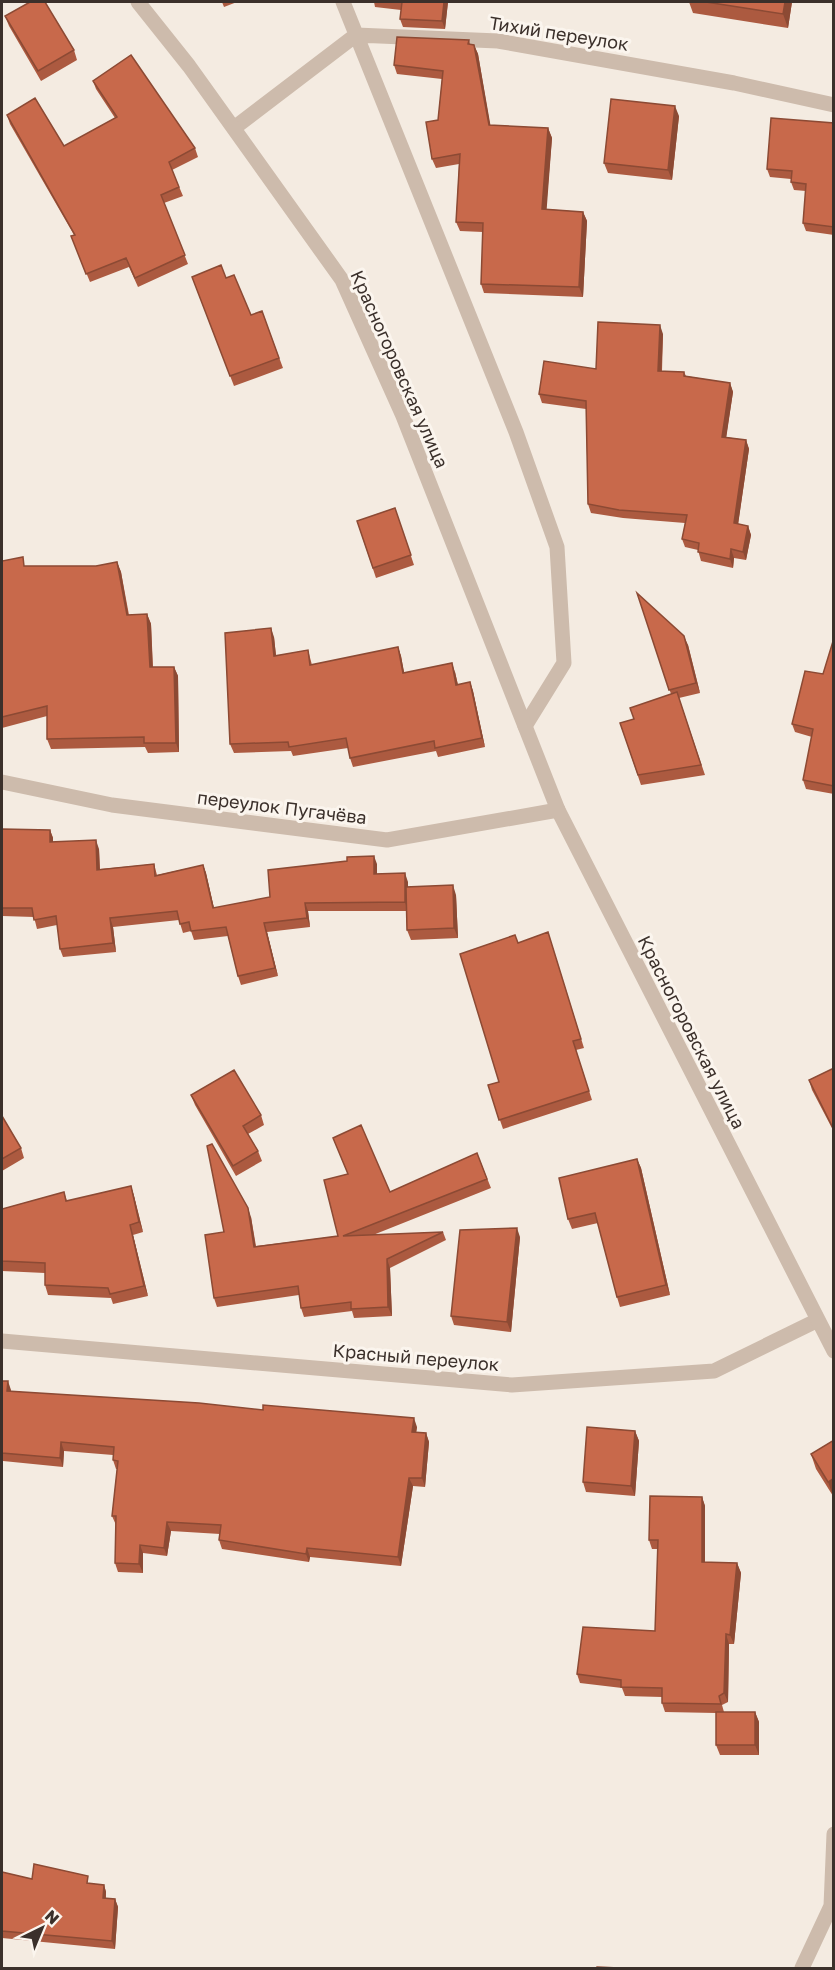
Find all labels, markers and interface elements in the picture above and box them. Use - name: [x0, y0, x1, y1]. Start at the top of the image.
- street label: Тихий переулок: [488, 11, 630, 55]
- street label: Красногоровская улица: [346, 267, 454, 471]
- street label: переулок Пугачёва: [196, 786, 368, 828]
- street label: Красногоровская улица: [634, 932, 750, 1132]
- street label: Красный переулок: [332, 1339, 500, 1375]
- north arrow: [12, 1898, 72, 1958]
- text: N: [41, 1906, 64, 1928]

